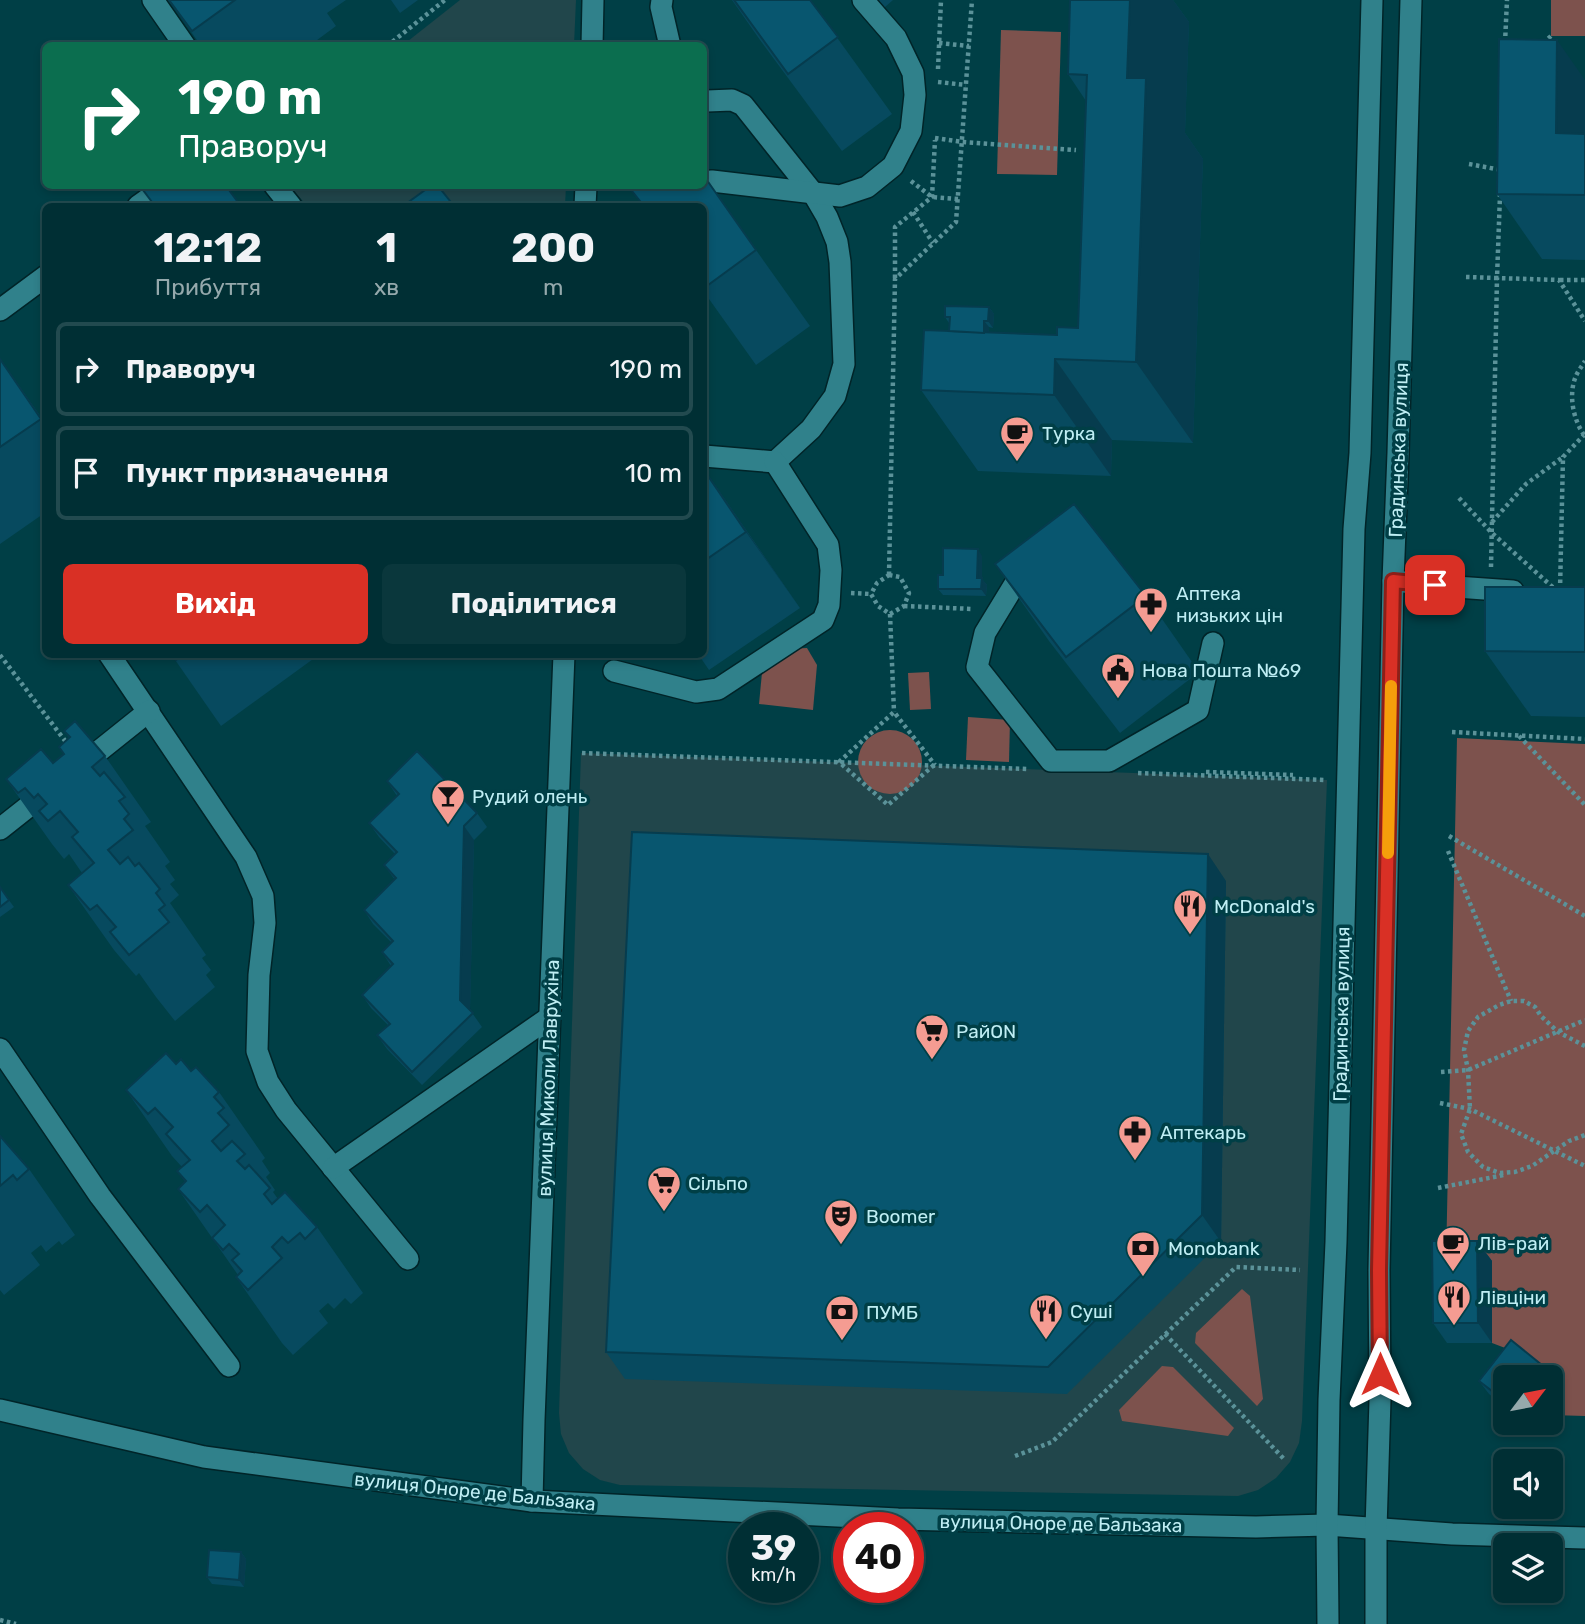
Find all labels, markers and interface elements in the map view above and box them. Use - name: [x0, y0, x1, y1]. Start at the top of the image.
- text: 190 m: [178, 68, 322, 126]
- icon: right: [63, 70, 154, 161]
- text: Праворуч: [178, 127, 327, 165]
- text: 12:12: [154, 223, 262, 273]
- text: 1: [376, 223, 397, 273]
- text: 200: [511, 223, 595, 273]
- text: Прибуття: [155, 273, 261, 301]
- text: хв: [374, 273, 399, 301]
- text: m: [543, 273, 563, 301]
- icon: right: [67, 350, 105, 388]
- text: Праворуч: [126, 354, 256, 385]
- text: 190 m: [609, 354, 682, 385]
- street label: Градинська вулиця: [1384, 362, 1413, 538]
- cafe icon: Турка: [998, 414, 1036, 463]
- place label: Турка: [1042, 422, 1095, 445]
- icon: arrive: [67, 454, 105, 492]
- text: Пункт призначення: [126, 458, 389, 489]
- text: 10 m: [625, 458, 682, 489]
- pin: [1405, 555, 1465, 615]
- button: Вихід: [63, 564, 368, 644]
- button: Поділитися: [382, 564, 686, 644]
- icon: arrive: [1416, 566, 1454, 604]
- place label: Аптека низьких цін: [1176, 582, 1283, 627]
- pharmacy icon: Аптека низьких цін: [1132, 585, 1170, 634]
- public building icon: Нова Пошта №69: [1099, 651, 1137, 700]
- place label: Нова Пошта №69: [1142, 659, 1301, 682]
- bar icon: Рудий олень: [429, 777, 467, 826]
- place label: Рудий олень: [472, 785, 588, 808]
- restaurant icon: McDonald's: [1171, 887, 1209, 936]
- place label: McDonald's: [1214, 895, 1315, 918]
- street label: Градинська вулиця: [1328, 926, 1355, 1102]
- street label: вулиця Миколи Лаврухіна: [533, 959, 564, 1197]
- supermarket icon: РайON: [913, 1012, 951, 1061]
- place label: РайON: [956, 1020, 1016, 1043]
- pharmacy icon: Аптекарь: [1116, 1113, 1154, 1162]
- place label: Аптекарь: [1160, 1121, 1246, 1144]
- supermarket icon: Сільпо: [645, 1164, 683, 1213]
- place label: Сільпо: [688, 1172, 748, 1195]
- theatre icon: Boomer: [822, 1197, 860, 1246]
- place label: Boomer: [866, 1205, 936, 1228]
- cafe icon: Лів-рай: [1434, 1224, 1472, 1273]
- bank icon: Monobank: [1124, 1229, 1162, 1278]
- place label: Лів-рай: [1478, 1232, 1549, 1255]
- place label: Monobank: [1168, 1237, 1260, 1260]
- restaurant icon: Лівціни: [1435, 1278, 1473, 1327]
- place label: Лівціни: [1478, 1286, 1546, 1309]
- restaurant icon: Суші: [1027, 1292, 1065, 1341]
- bank icon: ПУМБ: [823, 1293, 861, 1342]
- place label: Суші: [1070, 1300, 1113, 1323]
- place label: ПУМБ: [866, 1301, 918, 1324]
- position arrow: [1343, 1337, 1417, 1411]
- north arrow: [1493, 1365, 1563, 1435]
- map controls: [1493, 1365, 1563, 1603]
- button: sound: [1493, 1449, 1563, 1519]
- street label: вулиця Оноре де Бальзака: [353, 1467, 597, 1516]
- street label: вулиця Оноре де Бальзака: [940, 1510, 1182, 1537]
- speed limit sign: 40: [833, 1512, 924, 1603]
- text: 39: [751, 1527, 796, 1569]
- button: layers: [1493, 1533, 1563, 1603]
- text: km/h: [751, 1564, 796, 1586]

